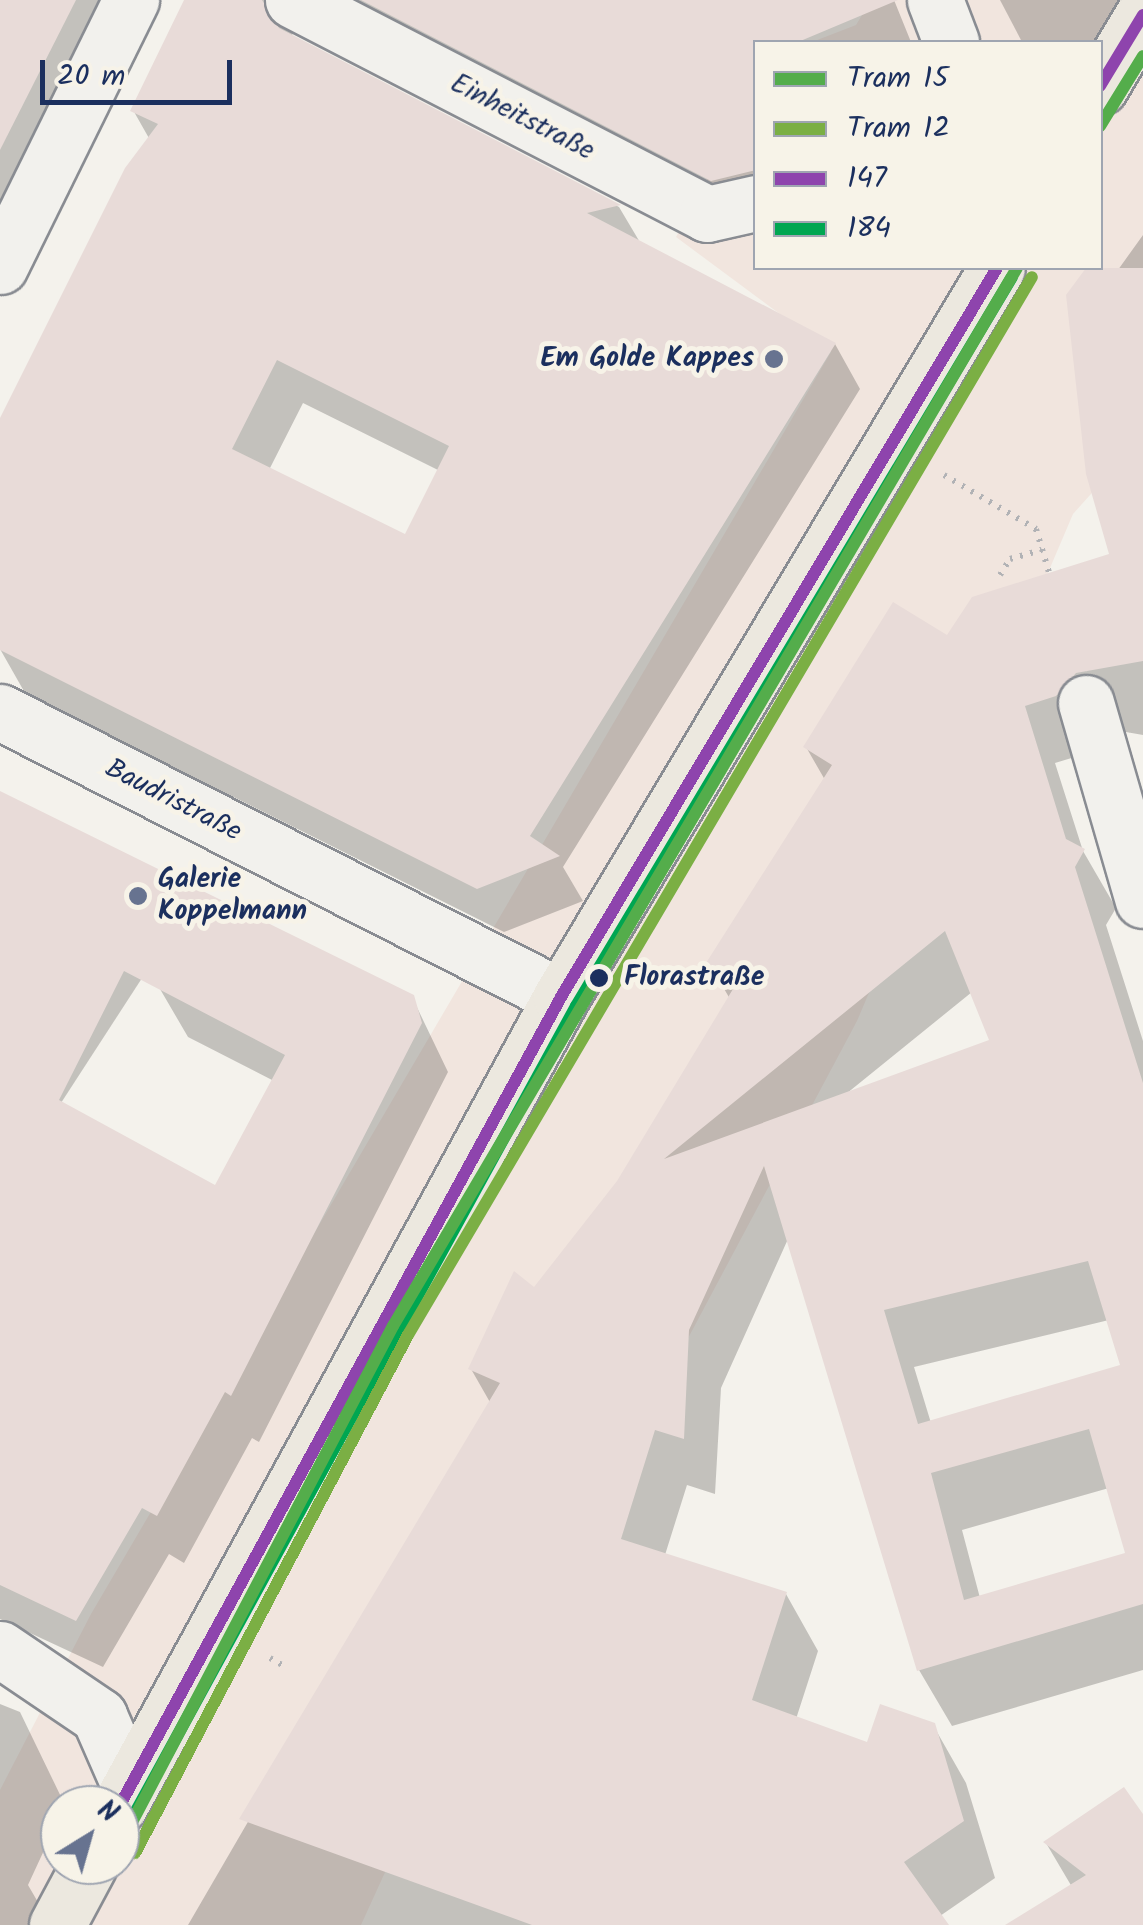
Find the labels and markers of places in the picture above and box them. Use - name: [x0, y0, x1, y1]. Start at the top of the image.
- place label: Em Golde Kappes: [540, 342, 754, 376]
- marker: Em Golde Kappes: [763, 348, 785, 370]
- place label: Galerie Koppelmann: [158, 863, 307, 929]
- marker: Galerie Koppelmann: [127, 885, 149, 907]
- place label: Florastraße: [624, 961, 764, 995]
- marker: Florastraße: [583, 962, 615, 994]

